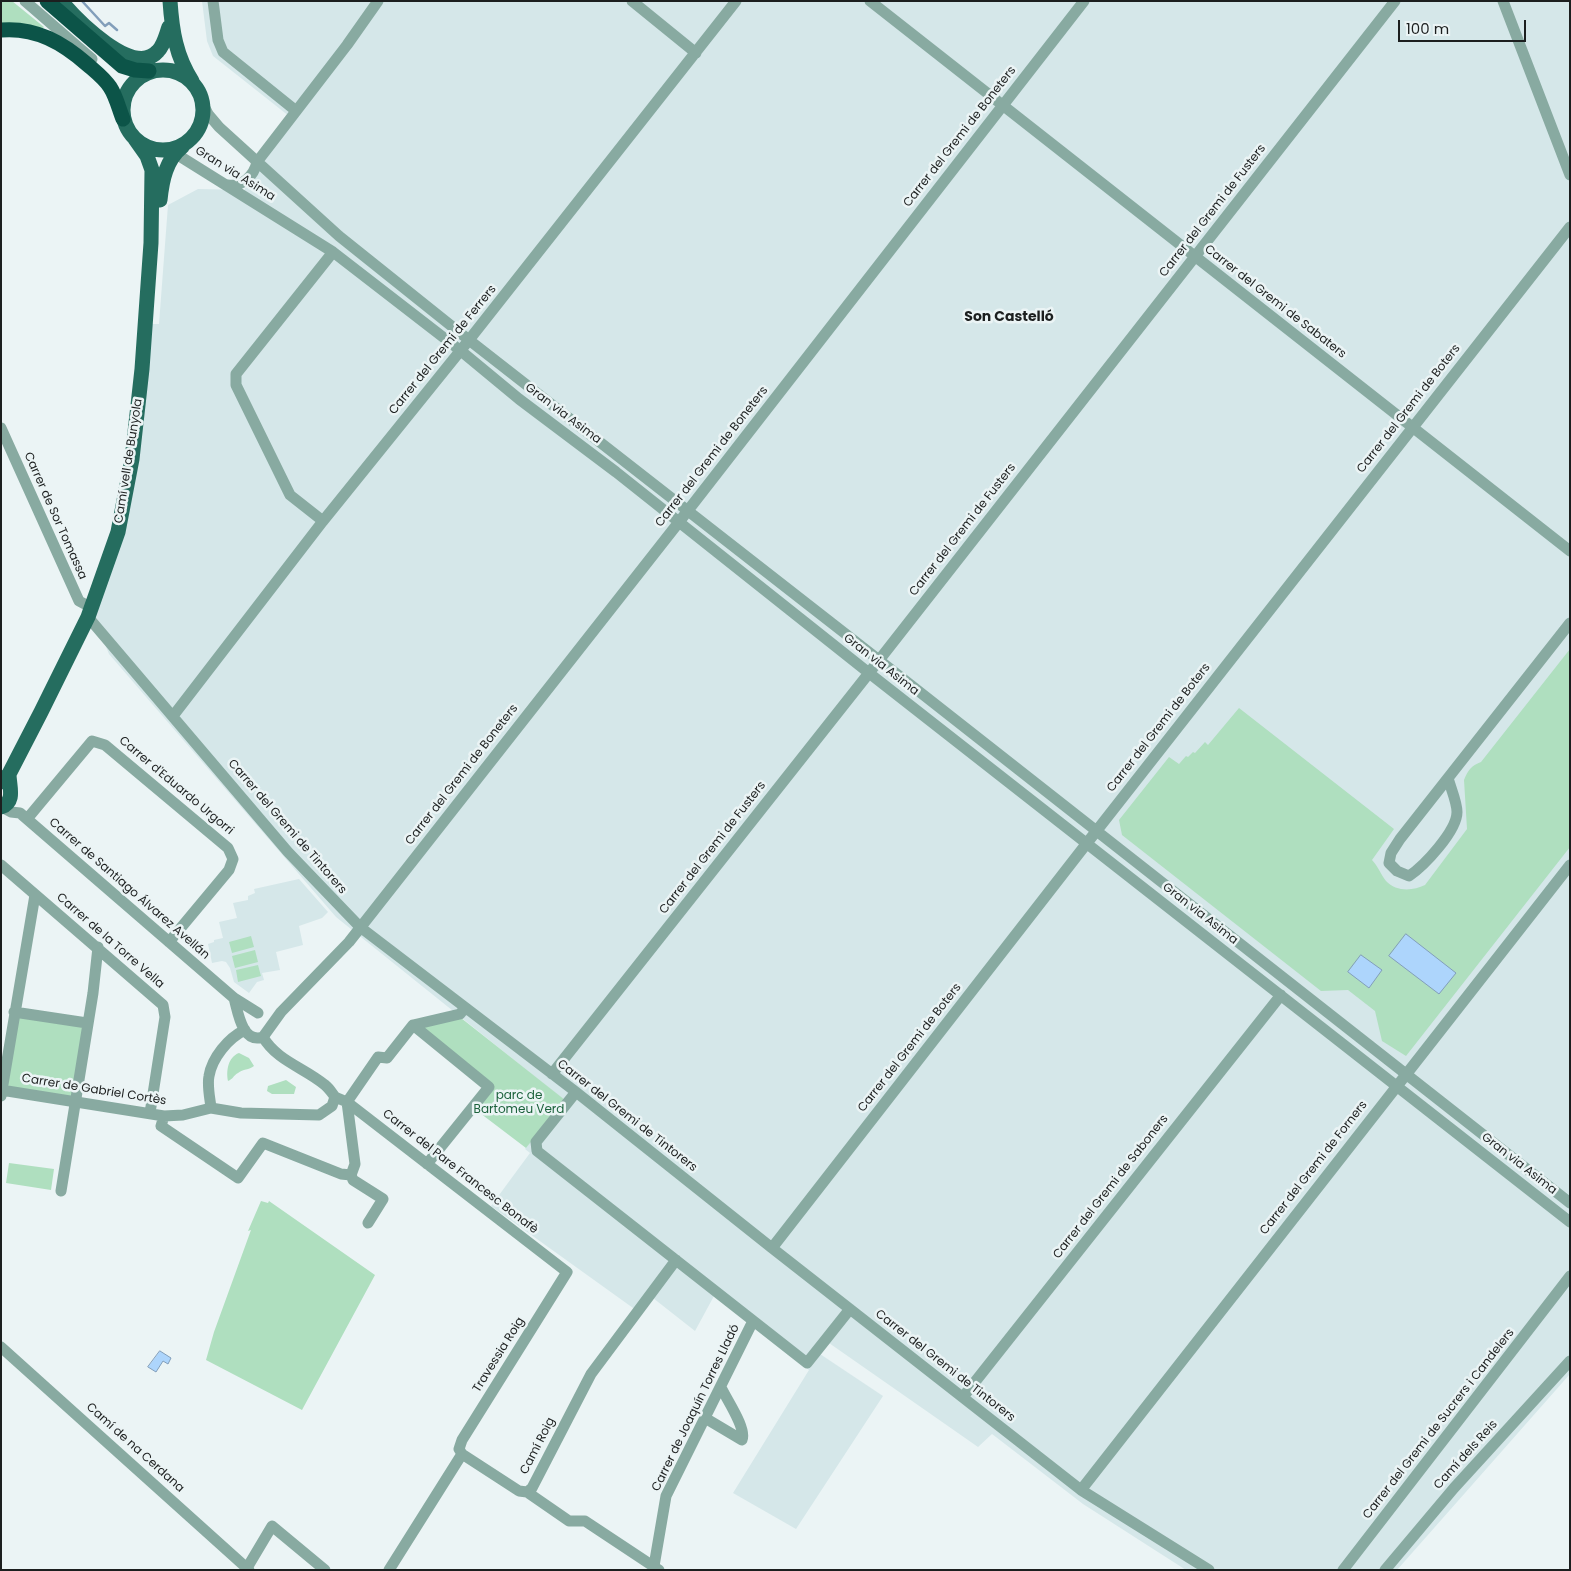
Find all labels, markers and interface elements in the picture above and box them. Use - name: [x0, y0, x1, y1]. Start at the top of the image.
- scale bar: [1401, 10, 1528, 42]
- text: 100 m: [1406, 18, 1449, 39]
- street label: Carrer del Gremi de Boneters: [901, 64, 1019, 210]
- street label: Carrer del Gremi de Fusters: [1157, 142, 1269, 280]
- street label: Gran via Asima: [192, 144, 278, 204]
- street label: Carrer del Gremi de Sabaters: [1201, 242, 1349, 362]
- street label: Carrer del Gremi de Ferrers: [386, 282, 500, 418]
- district label: Son Castelló: [964, 309, 1054, 325]
- street label: Carrer del Gremi de Boters: [1354, 342, 1464, 476]
- street label: Gran via Asima: [522, 381, 604, 447]
- street label: Carrer del Gremi de Boneters: [653, 384, 771, 530]
- street label: Camí vell de Bunyola: [112, 398, 146, 524]
- street label: Carrer de Sor Tomassa: [20, 450, 90, 582]
- street label: Carrer del Gremi de Fusters: [907, 461, 1019, 599]
- street label: Gran via Asima: [840, 631, 922, 699]
- street label: Carrer del Gremi de Boters: [1104, 661, 1214, 795]
- street label: Carrer del Gremi de Boneters: [403, 702, 521, 848]
- street label: Carrer d'Eduardo Urgorri: [116, 734, 236, 838]
- street label: Carrer del Gremi de Tintorers: [225, 757, 349, 897]
- street label: Carrer del Gremi de Fusters: [657, 779, 769, 917]
- street label: Carrer de Santiago Álvarez Avellán: [46, 815, 212, 963]
- street label: Gran via Asima: [1159, 880, 1241, 948]
- street label: Carrer de la Torre Vella: [53, 890, 167, 992]
- street label: Carrer del Gremi de Boters: [855, 981, 965, 1115]
- street label: Carrer del Gremi de Tintorers: [554, 1057, 700, 1175]
- street label: Carrer de Gabriel Cortès: [21, 1071, 167, 1109]
- park label: parc de Bartomeu Verd: [474, 1089, 564, 1117]
- street label: Carrer del Gremi de Forners: [1257, 1098, 1371, 1238]
- street label: Carrer del Pare Francesc Bonafè: [379, 1107, 541, 1237]
- street label: Carrer del Gremi de Saboners: [1050, 1112, 1172, 1262]
- street label: Gran via Asima: [1478, 1130, 1560, 1198]
- street label: Carrer del Gremi de Tintorers: [872, 1307, 1018, 1425]
- street label: Travessia Roig: [470, 1315, 528, 1395]
- street label: Carrer de Joaquín Torres Lladó: [649, 1322, 743, 1494]
- street label: Carrer del Gremi de Sucrers i Candelers: [1360, 1326, 1518, 1522]
- street label: Camí de na Cerdana: [83, 1400, 187, 1496]
- street label: Camí Roig: [518, 1415, 558, 1477]
- street label: Camí dels Reis: [1431, 1418, 1501, 1492]

